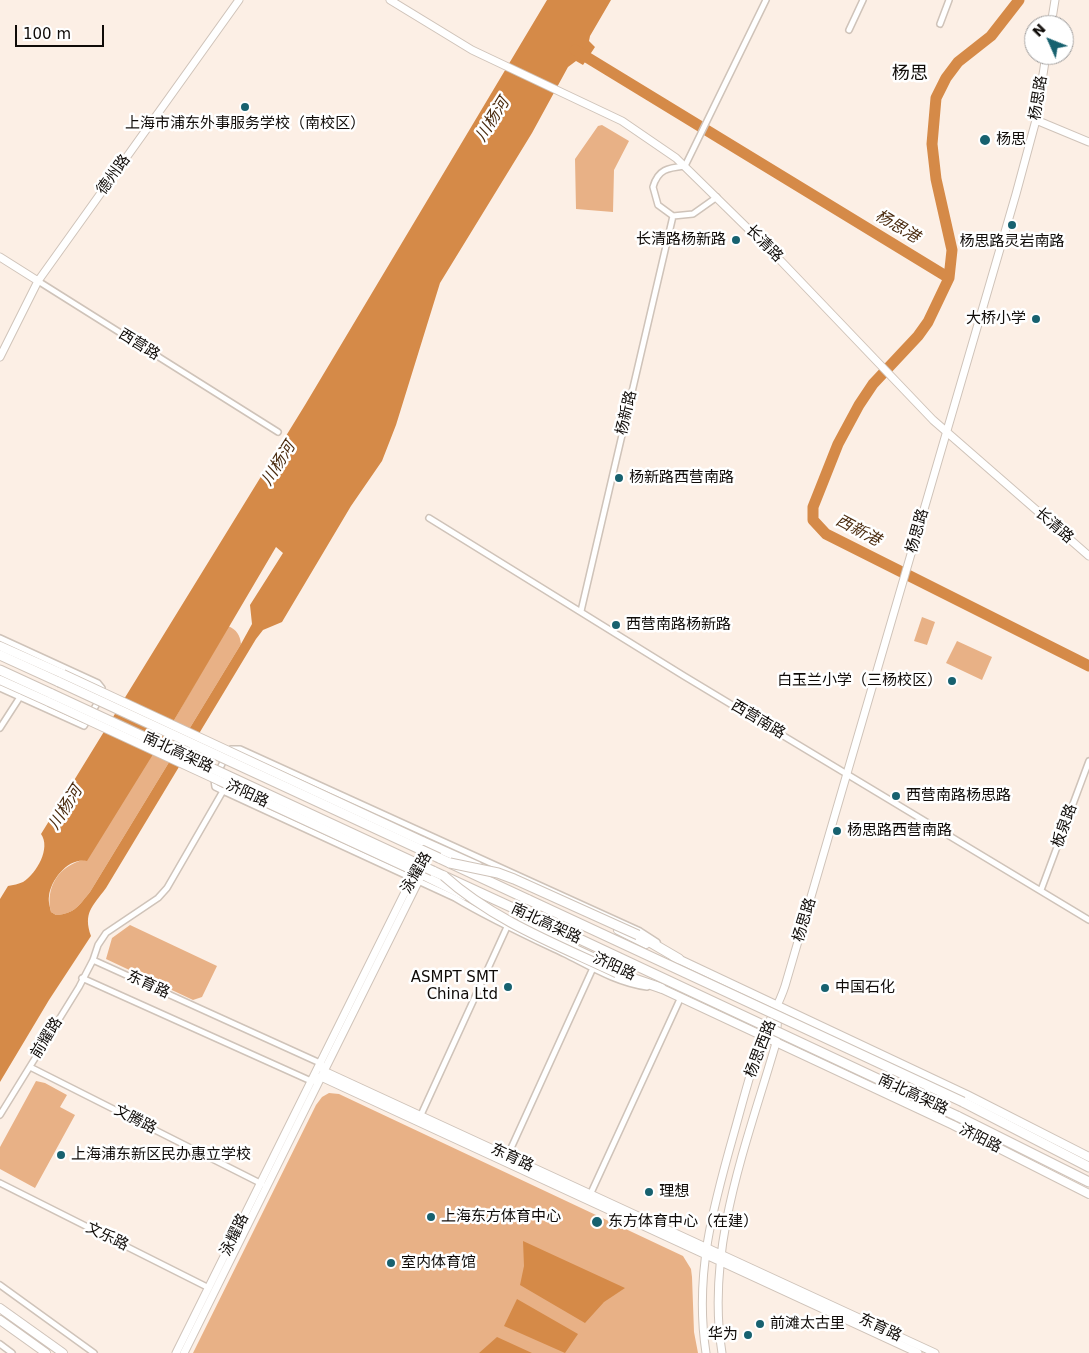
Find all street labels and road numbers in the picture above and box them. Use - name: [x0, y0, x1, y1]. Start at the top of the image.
- street label: 杨思路: [1027, 74, 1051, 122]
- street label: 德州路: [93, 152, 135, 198]
- street label: 长清路: [742, 222, 786, 266]
- street label: 西营路: [115, 325, 163, 365]
- street label: 杨新路: [613, 389, 641, 437]
- street label: 长清路: [1031, 504, 1077, 548]
- street label: 杨思路: [903, 507, 933, 555]
- street label: 西营南路: [728, 697, 788, 743]
- street label: 南北高架路: [140, 729, 216, 777]
- street label: 济阳路: [223, 776, 271, 812]
- street label: 板泉路: [1049, 802, 1081, 850]
- street label: 泳耀路: [398, 849, 436, 897]
- street label: 杨思路: [790, 896, 820, 944]
- street label: 南北高架路: [508, 900, 584, 948]
- street label: 济阳路: [590, 949, 638, 985]
- street label: 东育路: [124, 967, 172, 1003]
- street label: 前耀路: [27, 1014, 67, 1062]
- street label: 杨思西路: [742, 1018, 780, 1080]
- street label: 南北高架路: [875, 1071, 951, 1119]
- street label: 文腾路: [111, 1102, 159, 1138]
- street label: 济阳路: [956, 1121, 1004, 1157]
- street label: 东育路: [488, 1140, 536, 1176]
- street label: 泳耀路: [217, 1211, 253, 1259]
- street label: 文乐路: [83, 1219, 131, 1255]
- street label: 东育路: [856, 1310, 904, 1346]

